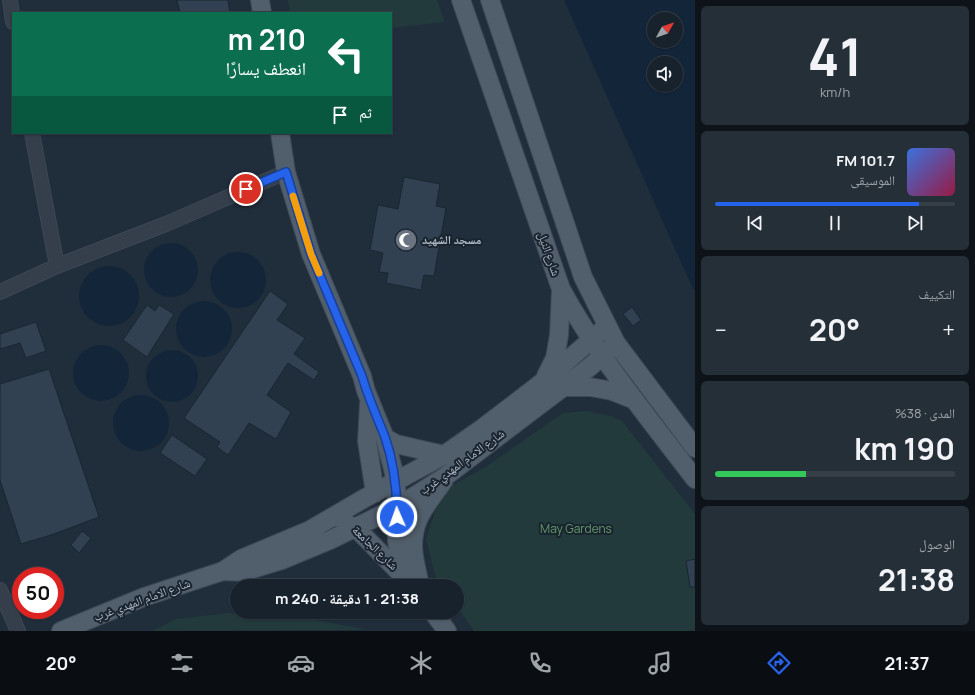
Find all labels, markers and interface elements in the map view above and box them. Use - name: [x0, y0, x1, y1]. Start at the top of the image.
- north arrow: [647, 12, 683, 48]
- map controls: [647, 12, 683, 92]
- text: 210 m: [228, 20, 306, 58]
- text: 41: [808, 21, 862, 92]
- icon: left: [320, 28, 372, 80]
- text: انعطف يسارًا: [226, 56, 306, 80]
- button: sound: [647, 56, 683, 92]
- text: km/h: [820, 83, 850, 101]
- text: ثم: [359, 102, 372, 123]
- icon: arrive: [329, 104, 351, 126]
- text: 101.7 FM: [836, 150, 895, 171]
- text: الموسيقى: [851, 171, 895, 189]
- pin: [229, 172, 263, 206]
- icon: arrive: [235, 178, 257, 200]
- icon: previous: [744, 212, 766, 234]
- icon: pause: [824, 212, 846, 234]
- icon: next: [904, 212, 926, 234]
- mosque icon: مسجد الشهيد: [393, 227, 419, 253]
- street label: شارع النيل: [534, 230, 565, 278]
- place label: مسجد الشهيد: [422, 231, 482, 248]
- text: التكييف: [919, 285, 955, 303]
- text: 20°: [809, 309, 860, 350]
- text: −: [715, 315, 727, 345]
- text: +: [942, 315, 955, 345]
- text: المدى · 38%: [895, 404, 955, 422]
- street label: شارع الامام المهدي غرب: [416, 425, 509, 500]
- text: 190 km: [854, 428, 955, 469]
- position arrow: [376, 496, 418, 538]
- park label: May Gardens: [540, 520, 612, 537]
- street label: شارع الجامعة: [349, 522, 402, 574]
- text: الوصول: [919, 535, 955, 553]
- text: 21:38: [878, 559, 955, 600]
- speed limit sign: 50: [12, 567, 64, 619]
- street label: شارع الامام المهدي غرب: [91, 574, 193, 627]
- text: 21:38 · 1 دقيقة · 240 m: [275, 588, 419, 609]
- icon: filters: [168, 649, 196, 677]
- icon: car: [287, 649, 315, 677]
- icon: climate: [407, 649, 435, 677]
- icon: phone: [526, 649, 554, 677]
- icon: music: [646, 649, 674, 677]
- icon: directions: [765, 649, 793, 677]
- text: 20°: [46, 651, 77, 675]
- text: 21:37: [884, 651, 929, 675]

